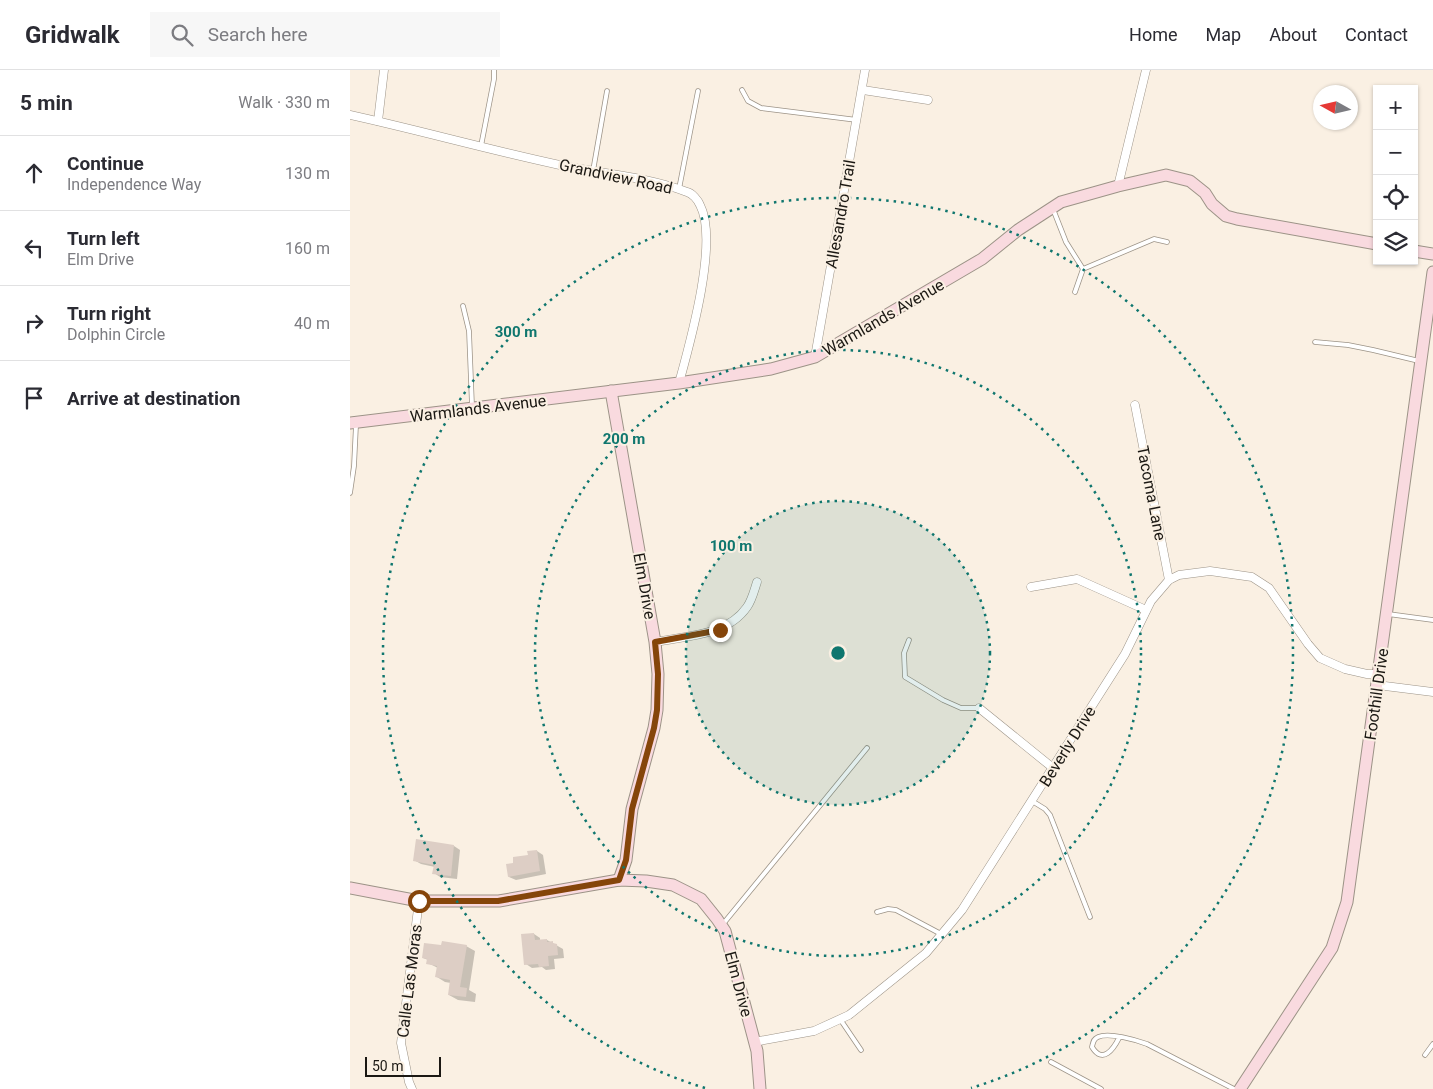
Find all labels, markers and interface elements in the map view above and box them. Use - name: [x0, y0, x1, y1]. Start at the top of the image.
- search box: [150, 12, 500, 57]
- text: Gridwalk: [25, 21, 120, 49]
- icon: search: [168, 21, 196, 49]
- text: Search here: [208, 23, 308, 46]
- text: Home: [1129, 24, 1178, 45]
- text: Map: [1206, 24, 1241, 45]
- text: About: [1269, 24, 1317, 45]
- text: Contact: [1345, 24, 1408, 45]
- north arrow: [1313, 85, 1358, 130]
- map controls: [1373, 85, 1418, 265]
- button: +: [1373, 85, 1418, 130]
- text: 5 min: [20, 91, 73, 115]
- text: Walk · 330 m: [238, 93, 330, 112]
- button: −: [1373, 130, 1418, 175]
- text: Continue: [67, 152, 144, 175]
- street label: Grandview Road: [557, 155, 674, 198]
- street label: Allesandro Trail: [822, 158, 859, 270]
- icon: ahead: [20, 159, 48, 187]
- text: 130 m: [285, 164, 330, 183]
- text: Independence Way: [67, 175, 201, 194]
- button: locate: [1373, 175, 1418, 220]
- button: layers: [1373, 220, 1418, 265]
- text: Turn left: [67, 227, 140, 250]
- icon: left: [20, 234, 48, 262]
- text: 160 m: [285, 239, 330, 258]
- text: Elm Drive: [67, 250, 134, 269]
- street label: Warmlands Avenue: [819, 275, 947, 360]
- text: Turn right: [67, 302, 151, 325]
- icon: right: [20, 309, 48, 337]
- text: 40 m: [294, 314, 330, 333]
- text: 300 m: [495, 323, 537, 341]
- text: Dolphin Circle: [67, 325, 165, 344]
- icon: arrive: [20, 384, 48, 412]
- text: Arrive at destination: [67, 387, 240, 410]
- street label: Warmlands Avenue: [409, 391, 547, 426]
- text: 200 m: [603, 430, 645, 448]
- street label: Tacoma Lane: [1133, 444, 1170, 542]
- text: 100 m: [710, 537, 752, 555]
- street label: Elm Drive: [629, 551, 660, 621]
- route end: [709, 619, 732, 642]
- centre of rings: [829, 644, 847, 662]
- street label: Foothill Drive: [1361, 647, 1392, 741]
- street label: Beverly Drive: [1035, 703, 1100, 790]
- route start: [408, 890, 431, 913]
- street label: Calle Las Moras: [393, 923, 426, 1039]
- street label: Elm Drive: [721, 949, 756, 1019]
- scale bar: [365, 1054, 441, 1077]
- text: 50 m: [372, 1058, 404, 1074]

